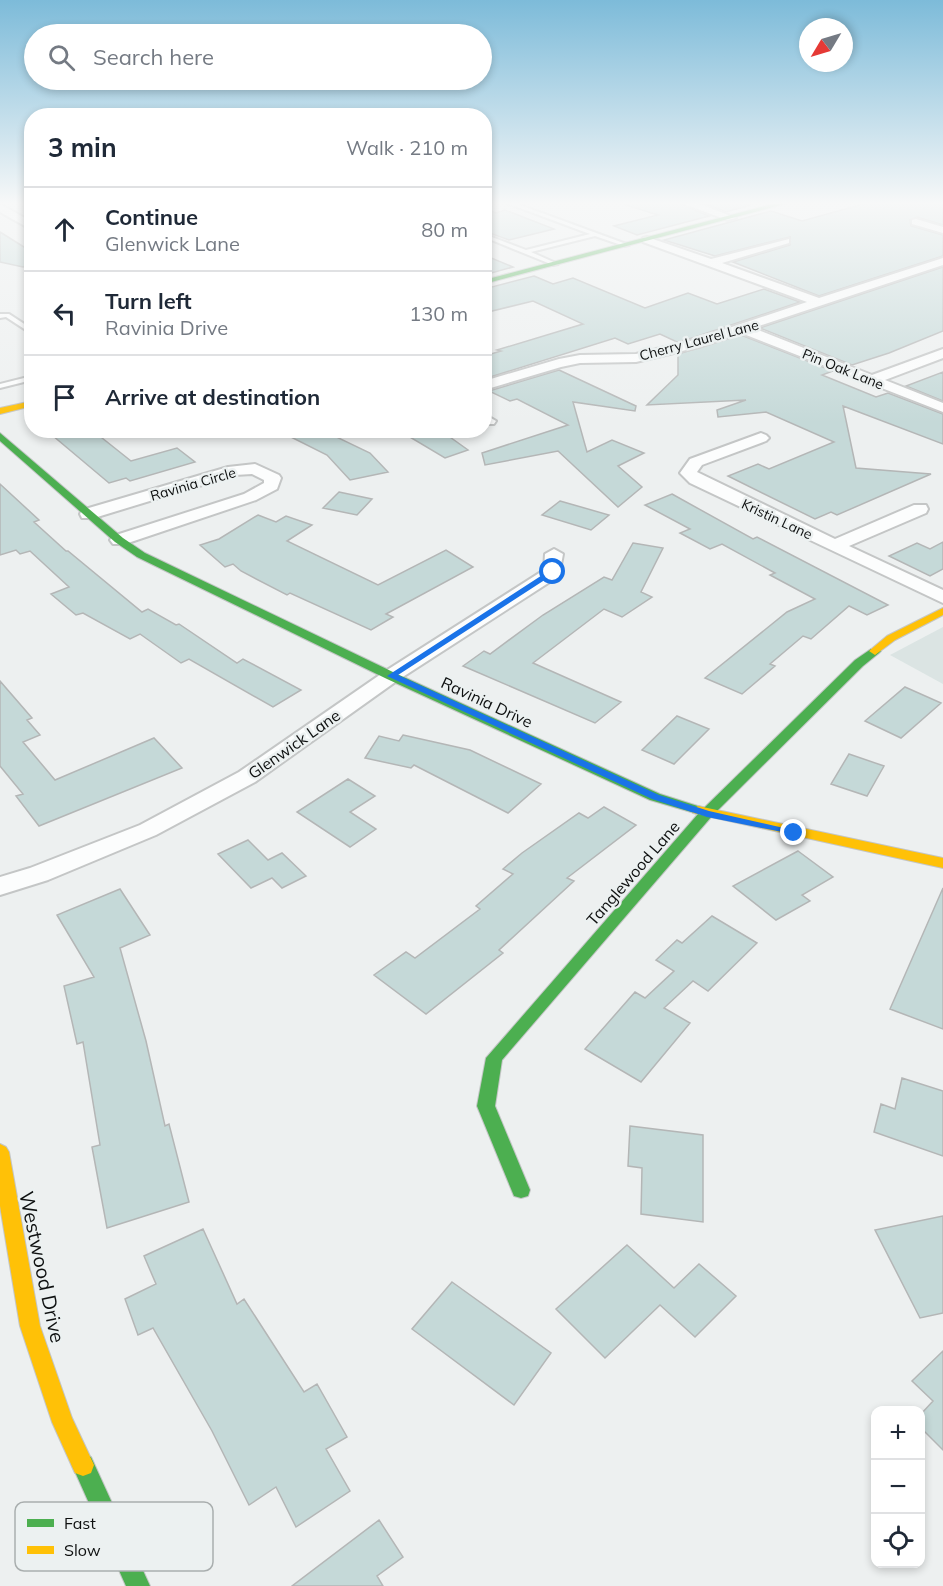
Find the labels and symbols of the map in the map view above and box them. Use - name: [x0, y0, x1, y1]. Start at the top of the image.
- north arrow: [799, 18, 853, 72]
- street label: Cherry Laurel Lane: [637, 315, 761, 365]
- street label: Pin Oak Lane: [800, 345, 886, 393]
- street label: Ravinia Circle: [148, 463, 238, 505]
- street label: Kristin Lane: [739, 495, 815, 543]
- route start: [539, 558, 565, 584]
- street label: Ravinia Drive: [438, 672, 536, 732]
- street label: Glenwick Lane: [244, 705, 344, 783]
- street label: Tanglewood Lane: [582, 817, 684, 929]
- route end: [780, 819, 806, 845]
- street label: Westwood Drive: [14, 1189, 71, 1345]
- legend: [15, 1502, 213, 1571]
- text: Fast: [64, 1513, 96, 1533]
- text: Slow: [64, 1540, 101, 1560]

